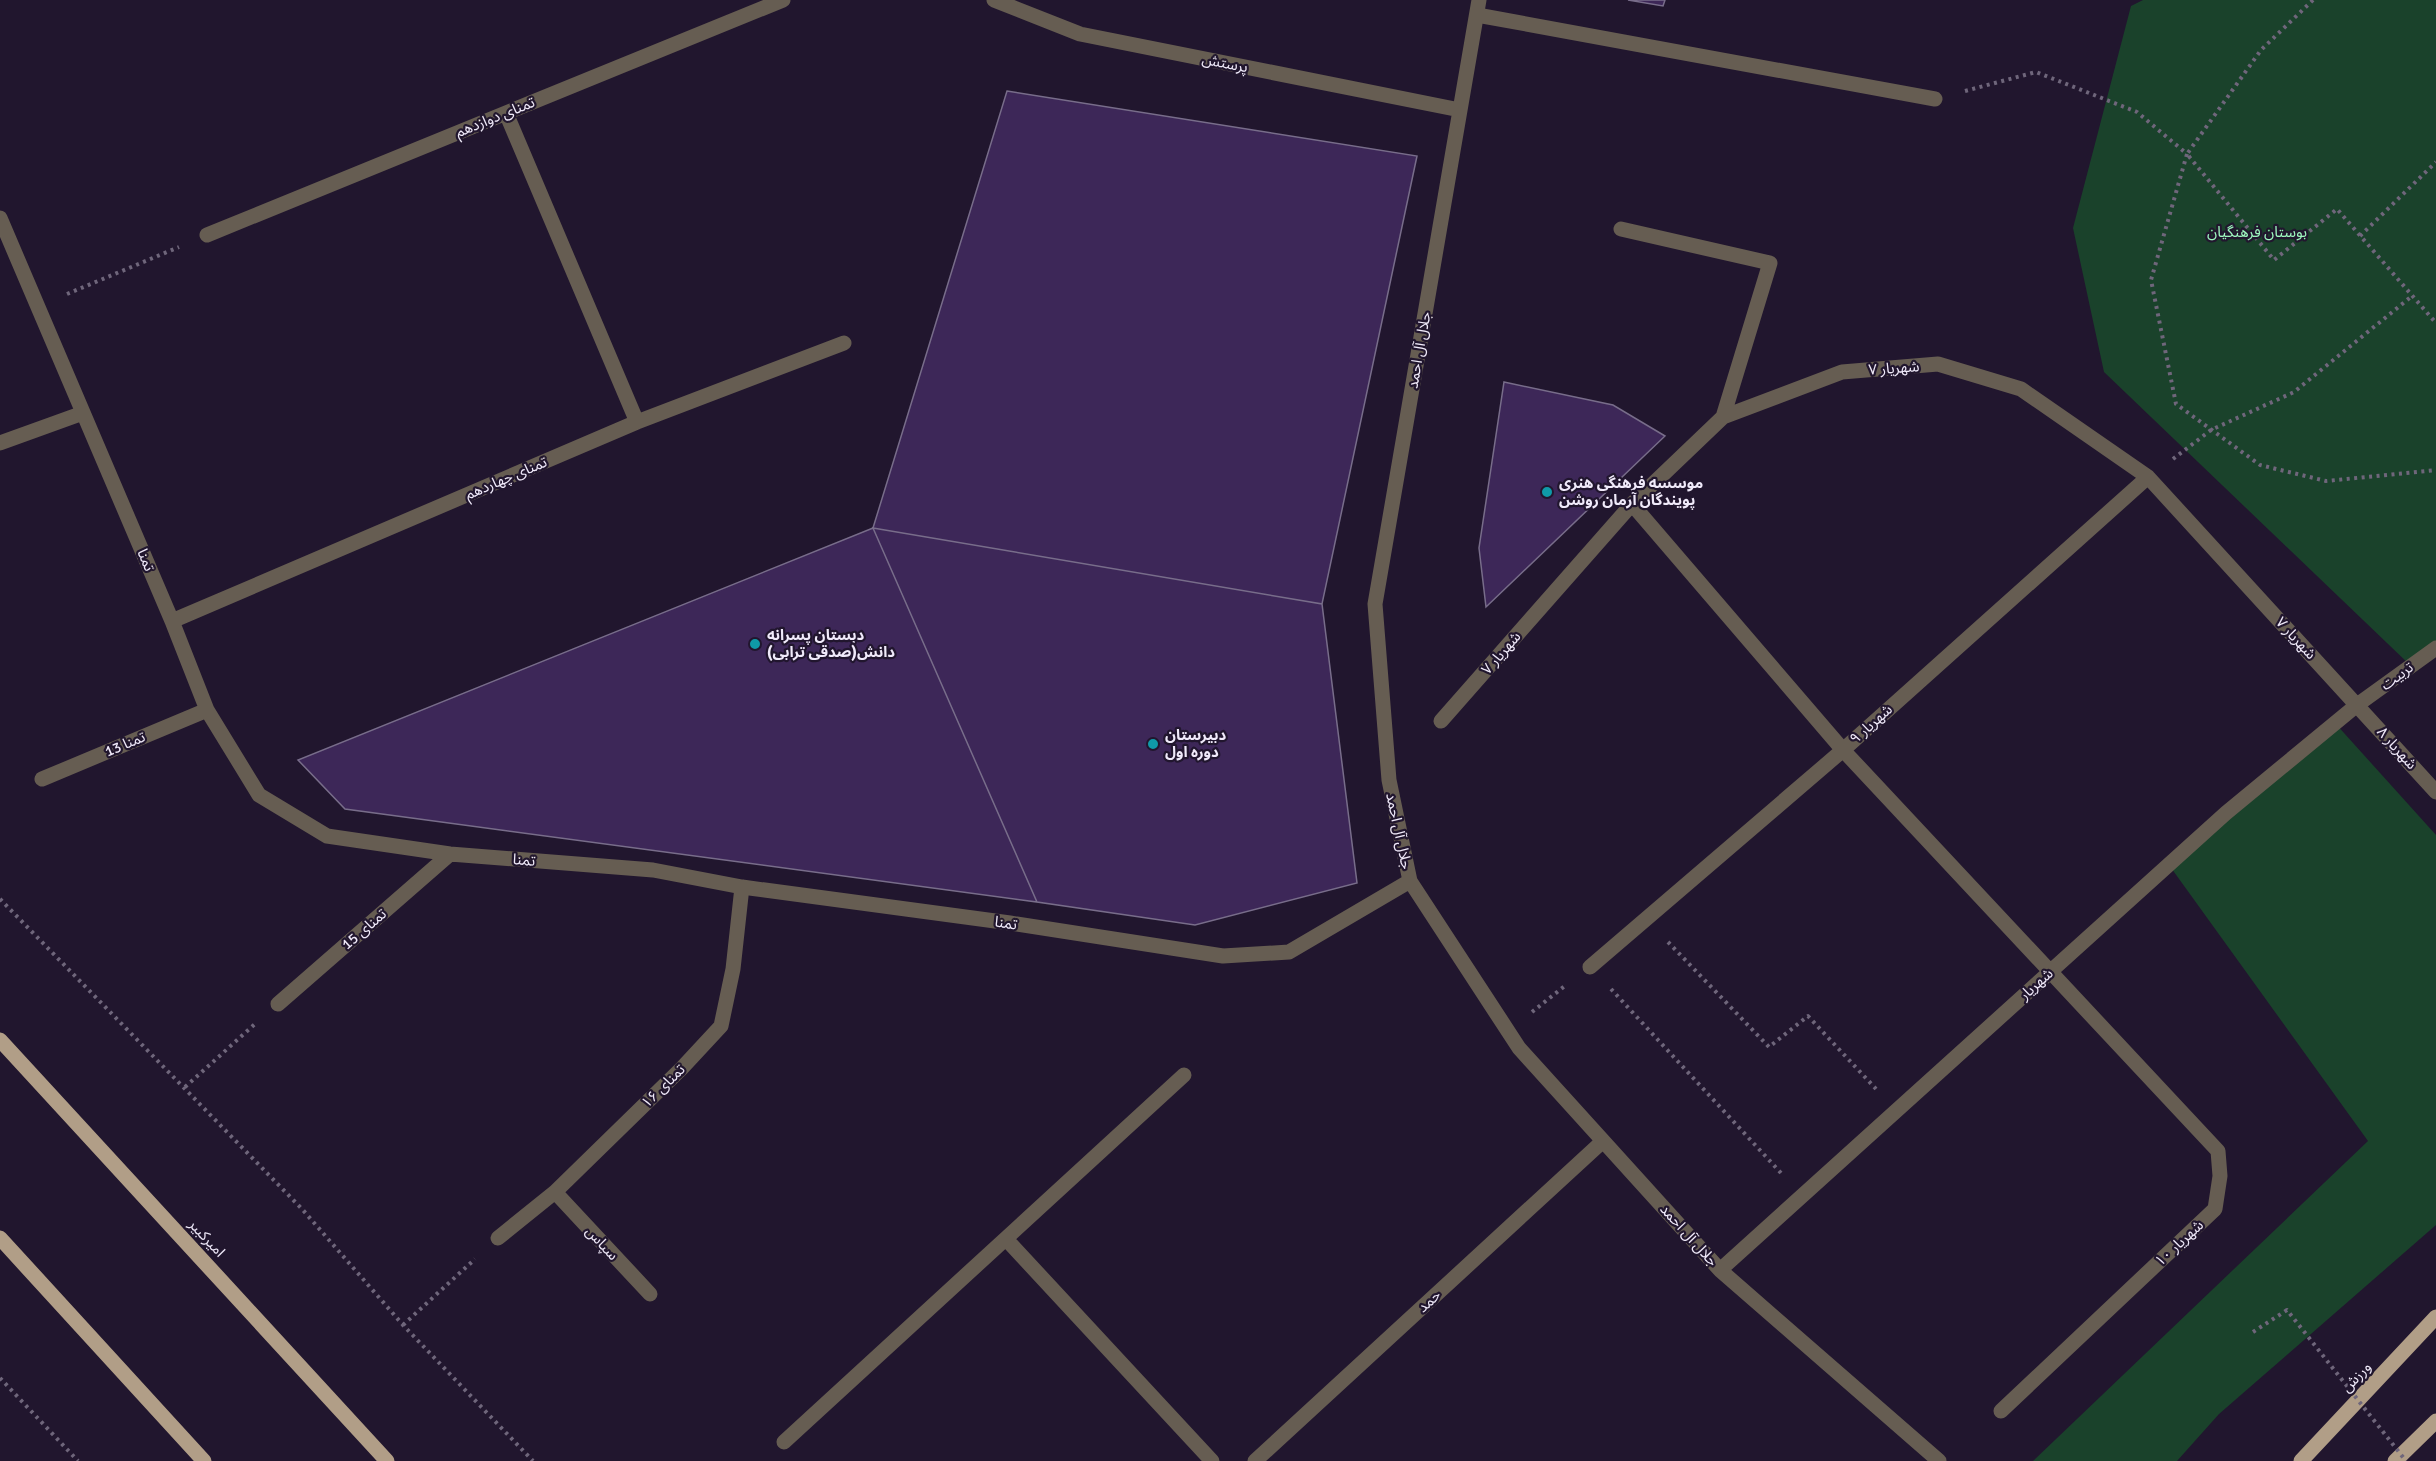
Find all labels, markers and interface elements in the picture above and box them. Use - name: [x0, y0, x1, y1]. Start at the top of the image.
- street label: پرستش: [1200, 50, 1249, 77]
- street label: تمنای دوازدهم: [453, 93, 538, 143]
- park label: بوستان فرهنگیان: [2207, 223, 2307, 241]
- street label: جلال آل احمد: [1403, 310, 1435, 390]
- street label: شهریار ۷: [1868, 357, 1920, 379]
- street label: تمنای چهاردهم: [462, 453, 551, 505]
- place label: موسسه فرهنگی هنری پویندگان آرمان روشن: [1559, 474, 1703, 510]
- marker: موسسه فرهنگی هنری پویندگان آرمان روشن: [1540, 485, 1554, 499]
- street label: تمنا: [133, 546, 159, 574]
- street label: شهریار ۷: [2272, 613, 2320, 663]
- place label: دبستان پسرانه دانش(صدقی ترابی): [767, 626, 895, 661]
- street label: شهریار ۷: [1477, 628, 1525, 678]
- marker: دبستان پسرانه دانش(صدقی ترابی): [748, 637, 762, 651]
- street label: تربیت: [2377, 658, 2417, 694]
- street label: شهریار ۹: [1846, 700, 1896, 748]
- street label: شهریار ۸: [2373, 723, 2421, 773]
- place label: دبیرستان دوره اول: [1165, 726, 1226, 761]
- street label: تمنا 13: [102, 727, 148, 761]
- marker: دبیرستان دوره اول: [1146, 737, 1160, 751]
- street label: جلال آل احمد: [1382, 791, 1416, 871]
- street label: تمنا: [512, 850, 536, 870]
- street label: تمنای 15: [338, 905, 390, 953]
- street label: تمنا: [994, 913, 1018, 933]
- street label: شهریار: [2015, 964, 2057, 1004]
- street label: تمنای ۱۶: [637, 1060, 689, 1112]
- street label: جلال آل احمد: [1656, 1200, 1722, 1270]
- street label: امیرکبیر: [184, 1215, 229, 1261]
- street label: شهریار ۱۰: [2151, 1216, 2207, 1270]
- street label: سپاس: [581, 1222, 622, 1265]
- street label: حمد: [1414, 1286, 1445, 1316]
- street label: ورزش: [2337, 1358, 2375, 1396]

